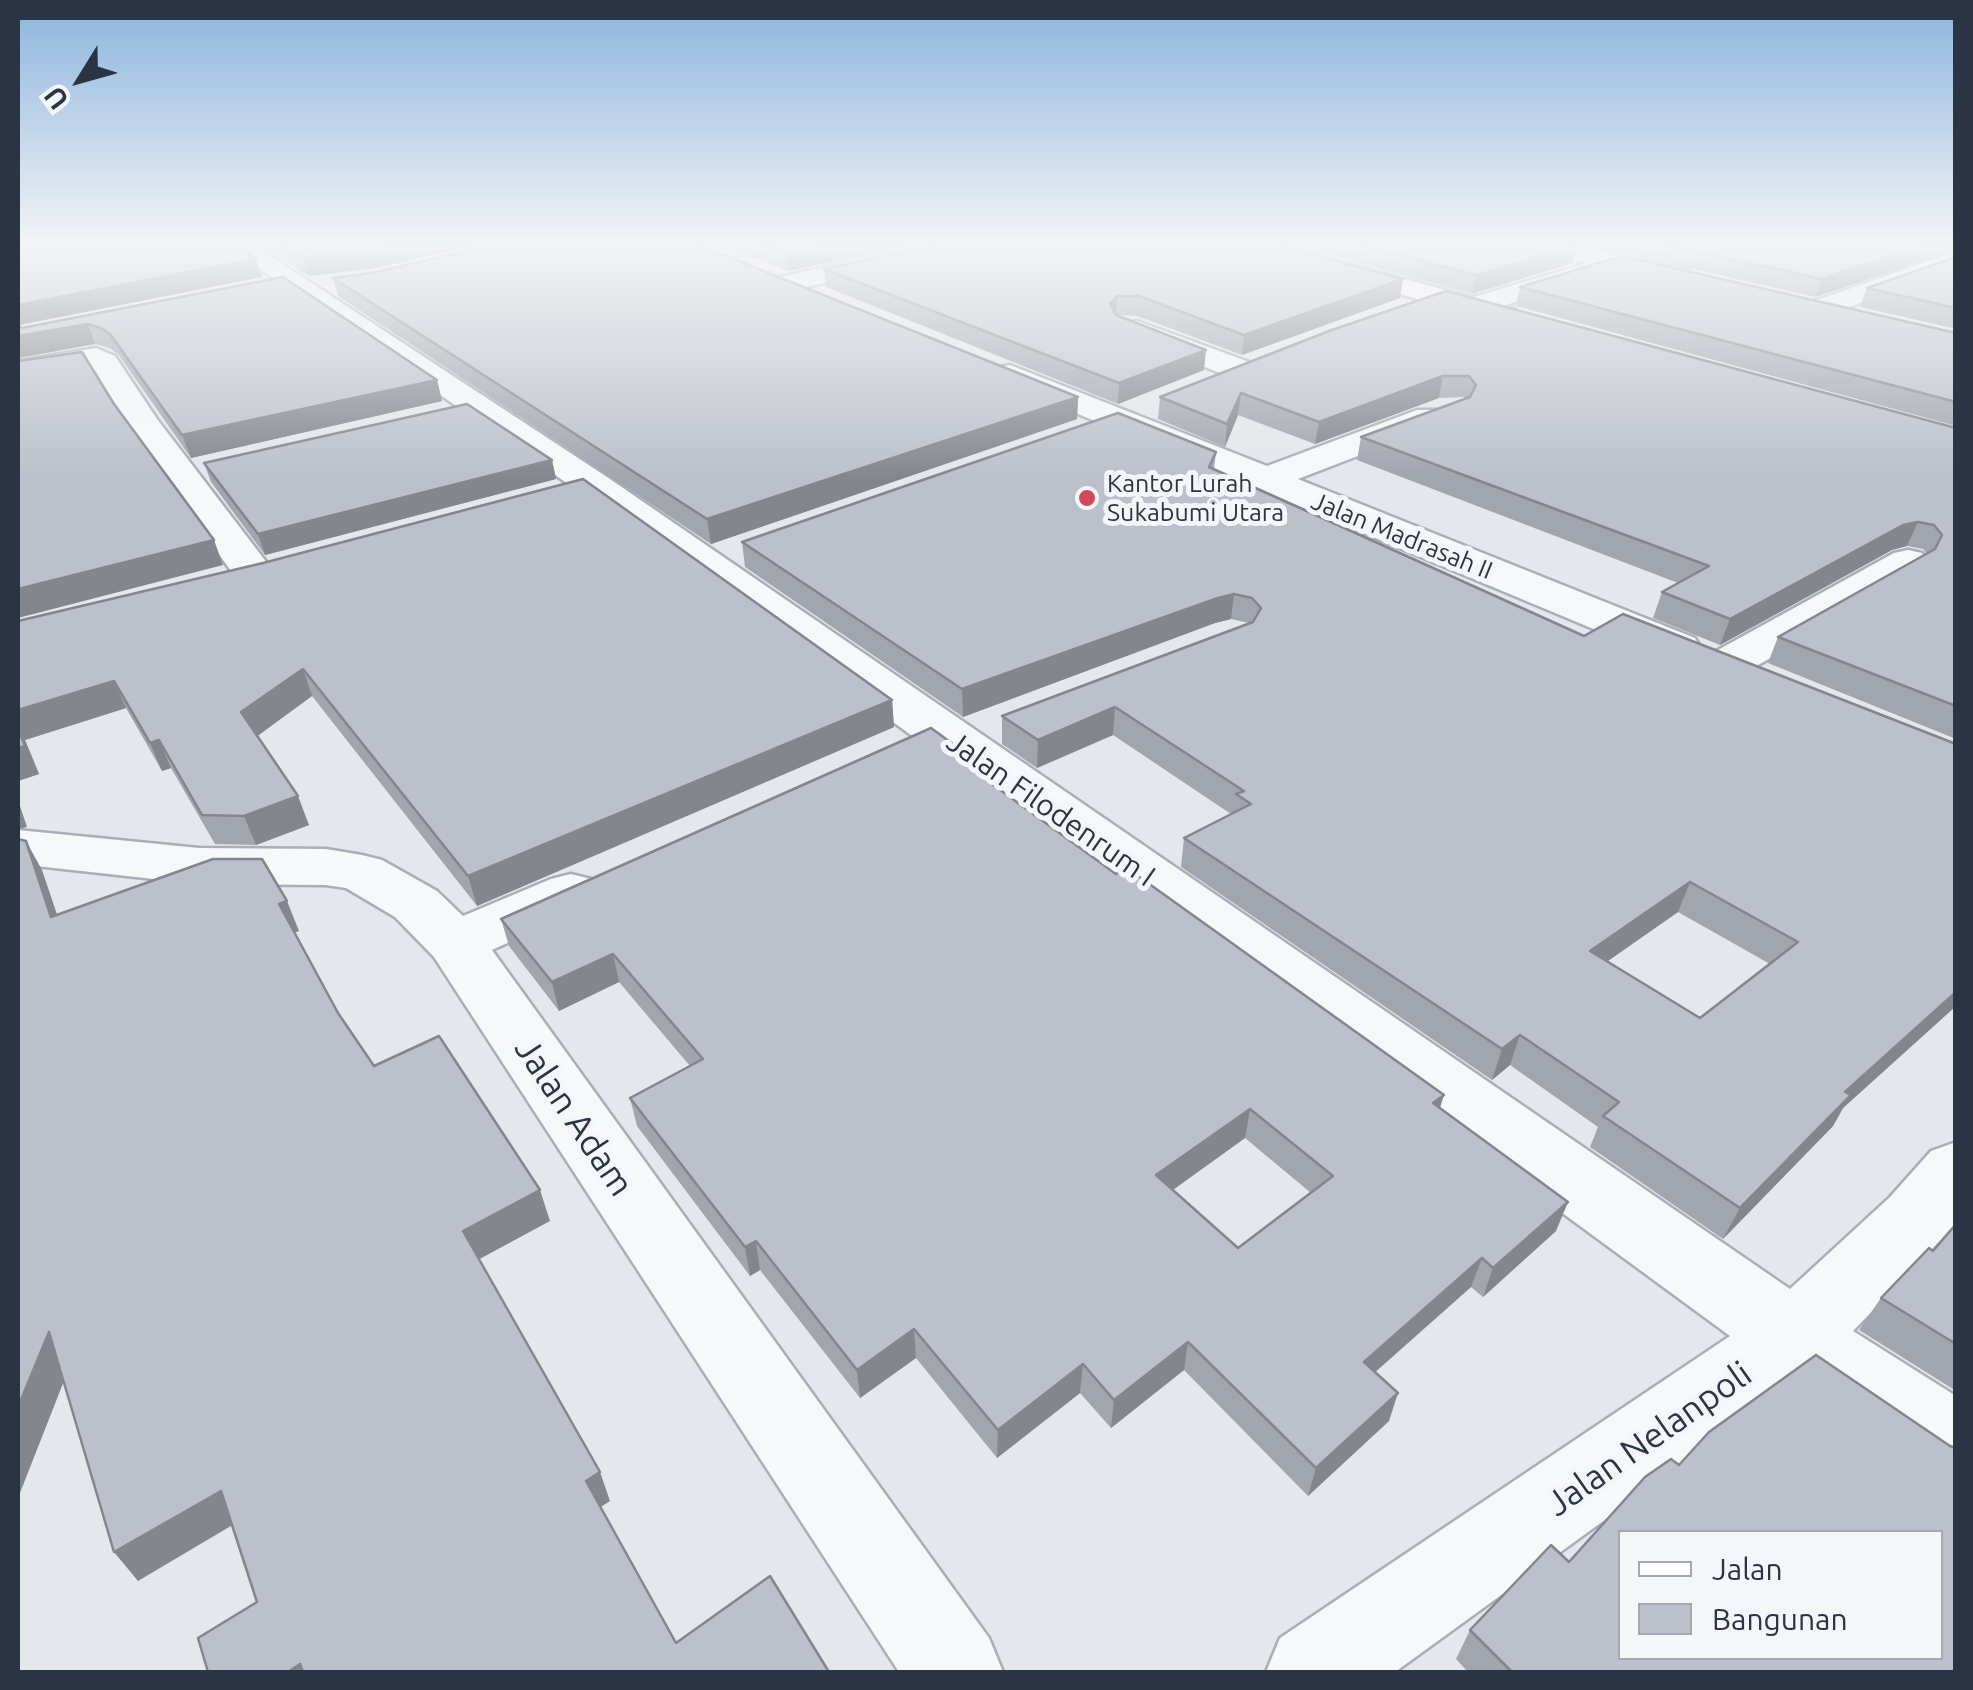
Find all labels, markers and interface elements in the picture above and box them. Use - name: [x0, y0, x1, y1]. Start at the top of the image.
- north arrow: [30, 30, 130, 130]
- text: U: [37, 81, 74, 116]
- place label: Kantor Lurah Sukabumi Utara: [1107, 469, 1284, 528]
- street label: Jalan Madrasah II: [1307, 486, 1497, 586]
- marker: Kantor Lurah Sukabumi Utara: [1076, 487, 1098, 509]
- street label: Jalan Filodenrum I: [940, 724, 1162, 894]
- street label: Jalan Adam: [506, 1030, 642, 1204]
- street label: Jalan Nelanpoli: [1538, 1353, 1760, 1525]
- legend: [1618, 1530, 1943, 1660]
- text: Jalan: [1712, 1552, 1783, 1586]
- text: Bangunan: [1712, 1602, 1848, 1636]

